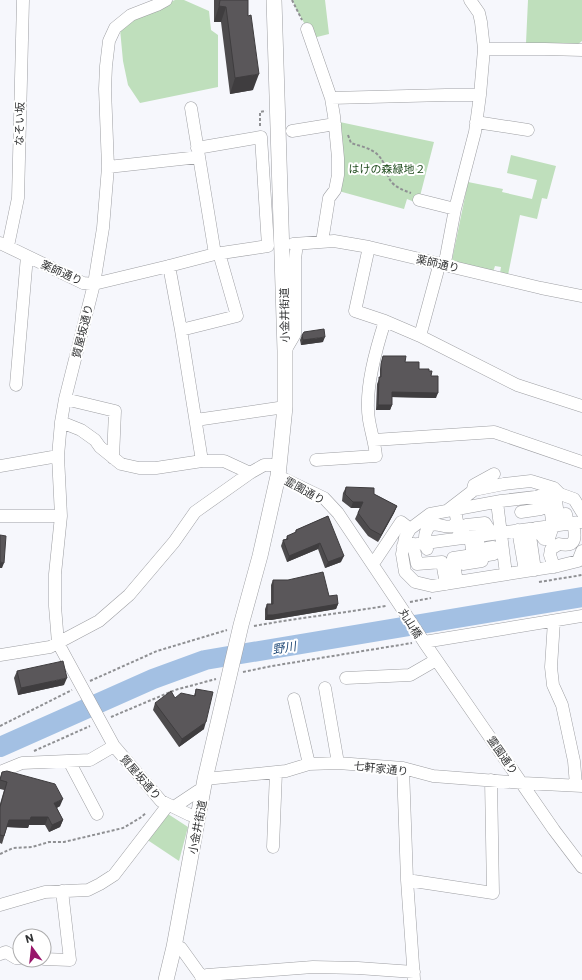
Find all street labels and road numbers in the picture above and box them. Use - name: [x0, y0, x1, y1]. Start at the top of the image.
- street label: なそい坂: [12, 102, 26, 146]
- street label: 薬師通り: [415, 252, 461, 274]
- street label: 薬師通り: [39, 257, 85, 287]
- street label: 小金井街道: [277, 287, 291, 343]
- street label: 質屋坂通り: [69, 303, 95, 359]
- street label: 霊園通り: [283, 474, 327, 506]
- street label: 丸山橋: [397, 606, 425, 640]
- street label: 霊園通り: [485, 733, 521, 777]
- street label: 質屋坂通り: [118, 752, 164, 802]
- street label: 七軒家通り: [353, 759, 409, 777]
- street label: 小金井街道: [185, 799, 209, 855]

